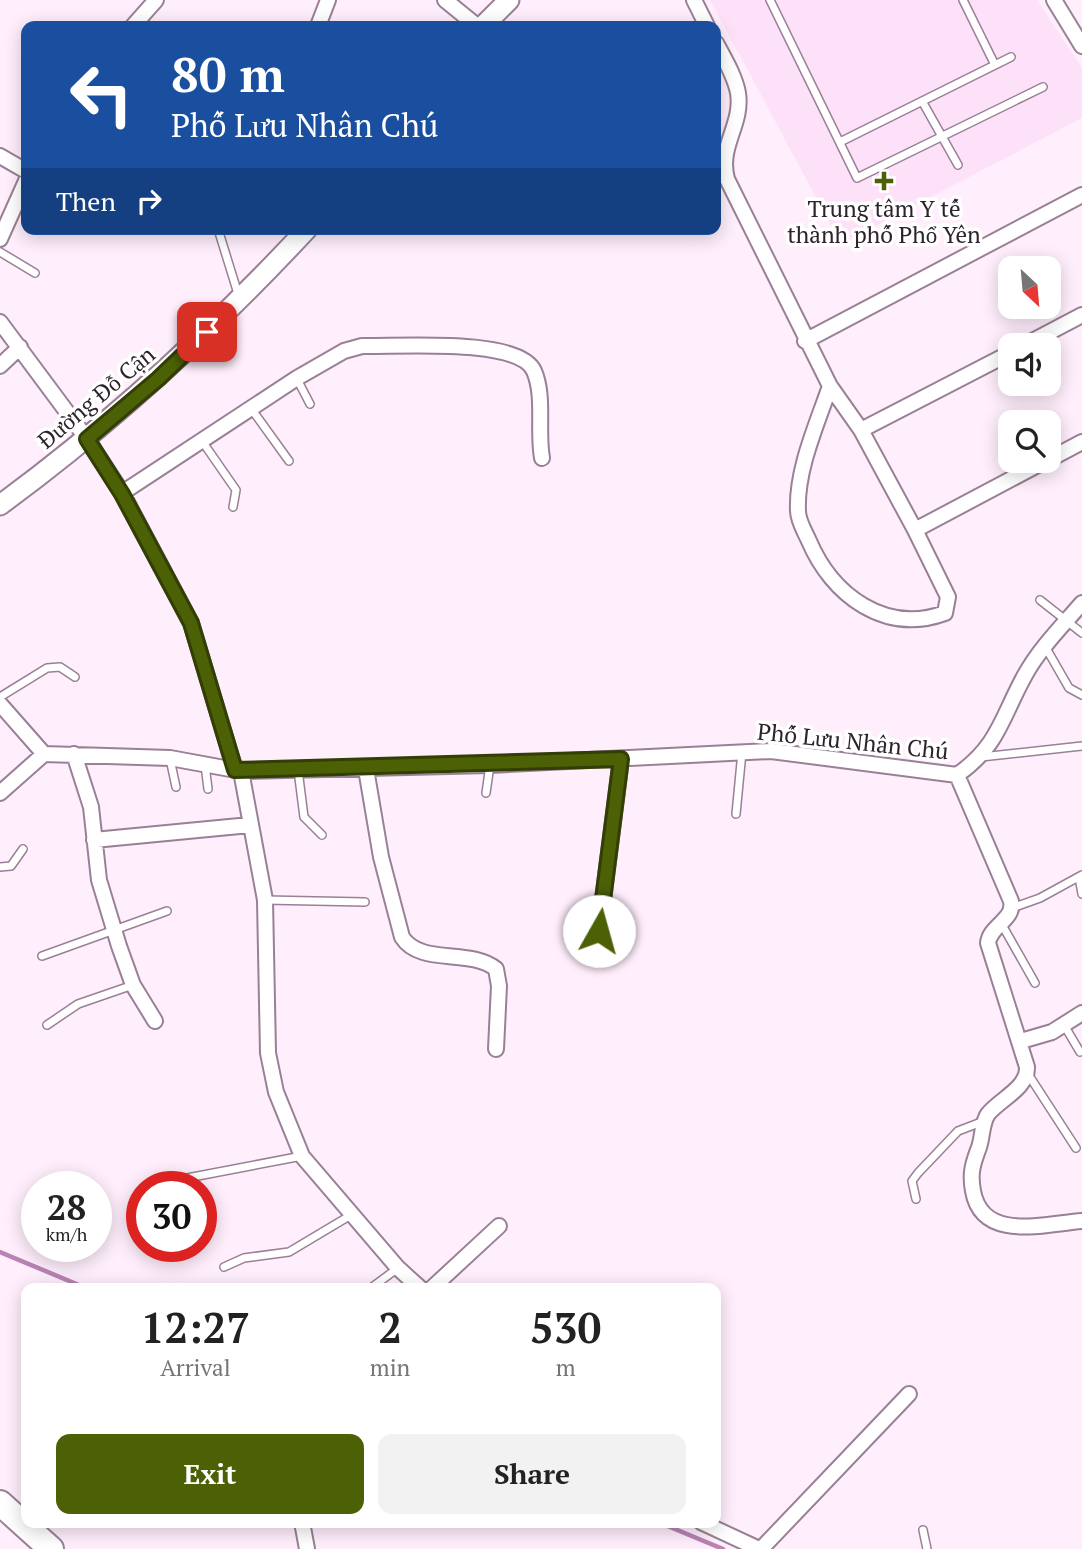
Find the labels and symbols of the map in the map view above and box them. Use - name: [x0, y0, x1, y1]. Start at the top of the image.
- marker: Trung tâm Y tế thành phố Phổ Yên: [874, 171, 894, 191]
- place label: Trung tâm Y tế thành phố Phổ Yên: [787, 193, 981, 250]
- north arrow: [998, 256, 1060, 318]
- pin: [177, 302, 237, 362]
- street label: Đường Đỗ Cận: [31, 339, 162, 455]
- street label: Phố Lưu Nhân Chú: [756, 716, 950, 766]
- position arrow: [562, 894, 636, 968]
- speed limit sign: 30: [126, 1171, 217, 1262]

